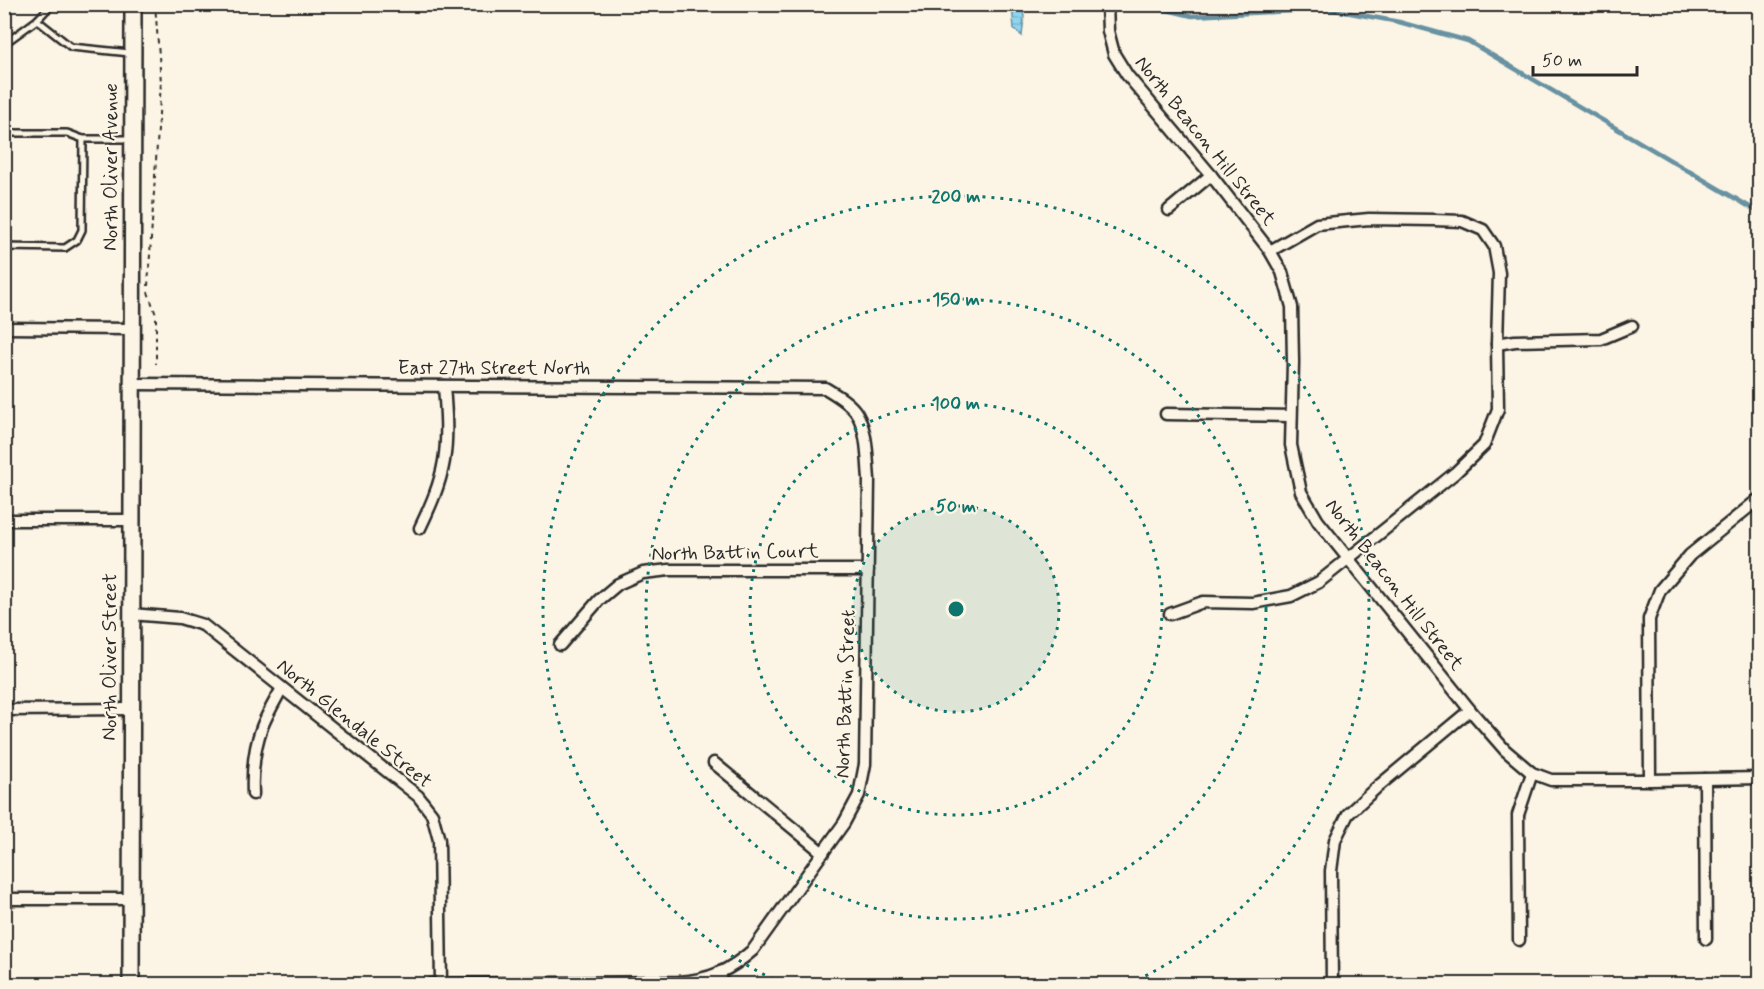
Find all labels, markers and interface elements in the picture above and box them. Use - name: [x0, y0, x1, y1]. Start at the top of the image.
- scale bar: [1533, 39, 1636, 77]
- text: 50 m: [1542, 49, 1582, 73]
- street label: North Beacon Hill Street: [1128, 50, 1282, 232]
- street label: North Oliver Avenue: [98, 83, 125, 251]
- text: 200 m: [931, 185, 981, 209]
- text: 150 m: [932, 288, 980, 312]
- street label: East 27th Street North: [398, 355, 590, 382]
- text: 100 m: [932, 392, 980, 416]
- street label: North Beacon Hill Street: [1318, 493, 1470, 677]
- text: 50 m: [936, 495, 976, 519]
- street label: North Battin Court: [651, 538, 819, 568]
- street label: North Oliver Street: [97, 573, 124, 741]
- centre of rings: [946, 599, 966, 619]
- street label: North Battin Street: [830, 609, 862, 779]
- street label: North Glendale Street: [271, 653, 437, 795]

